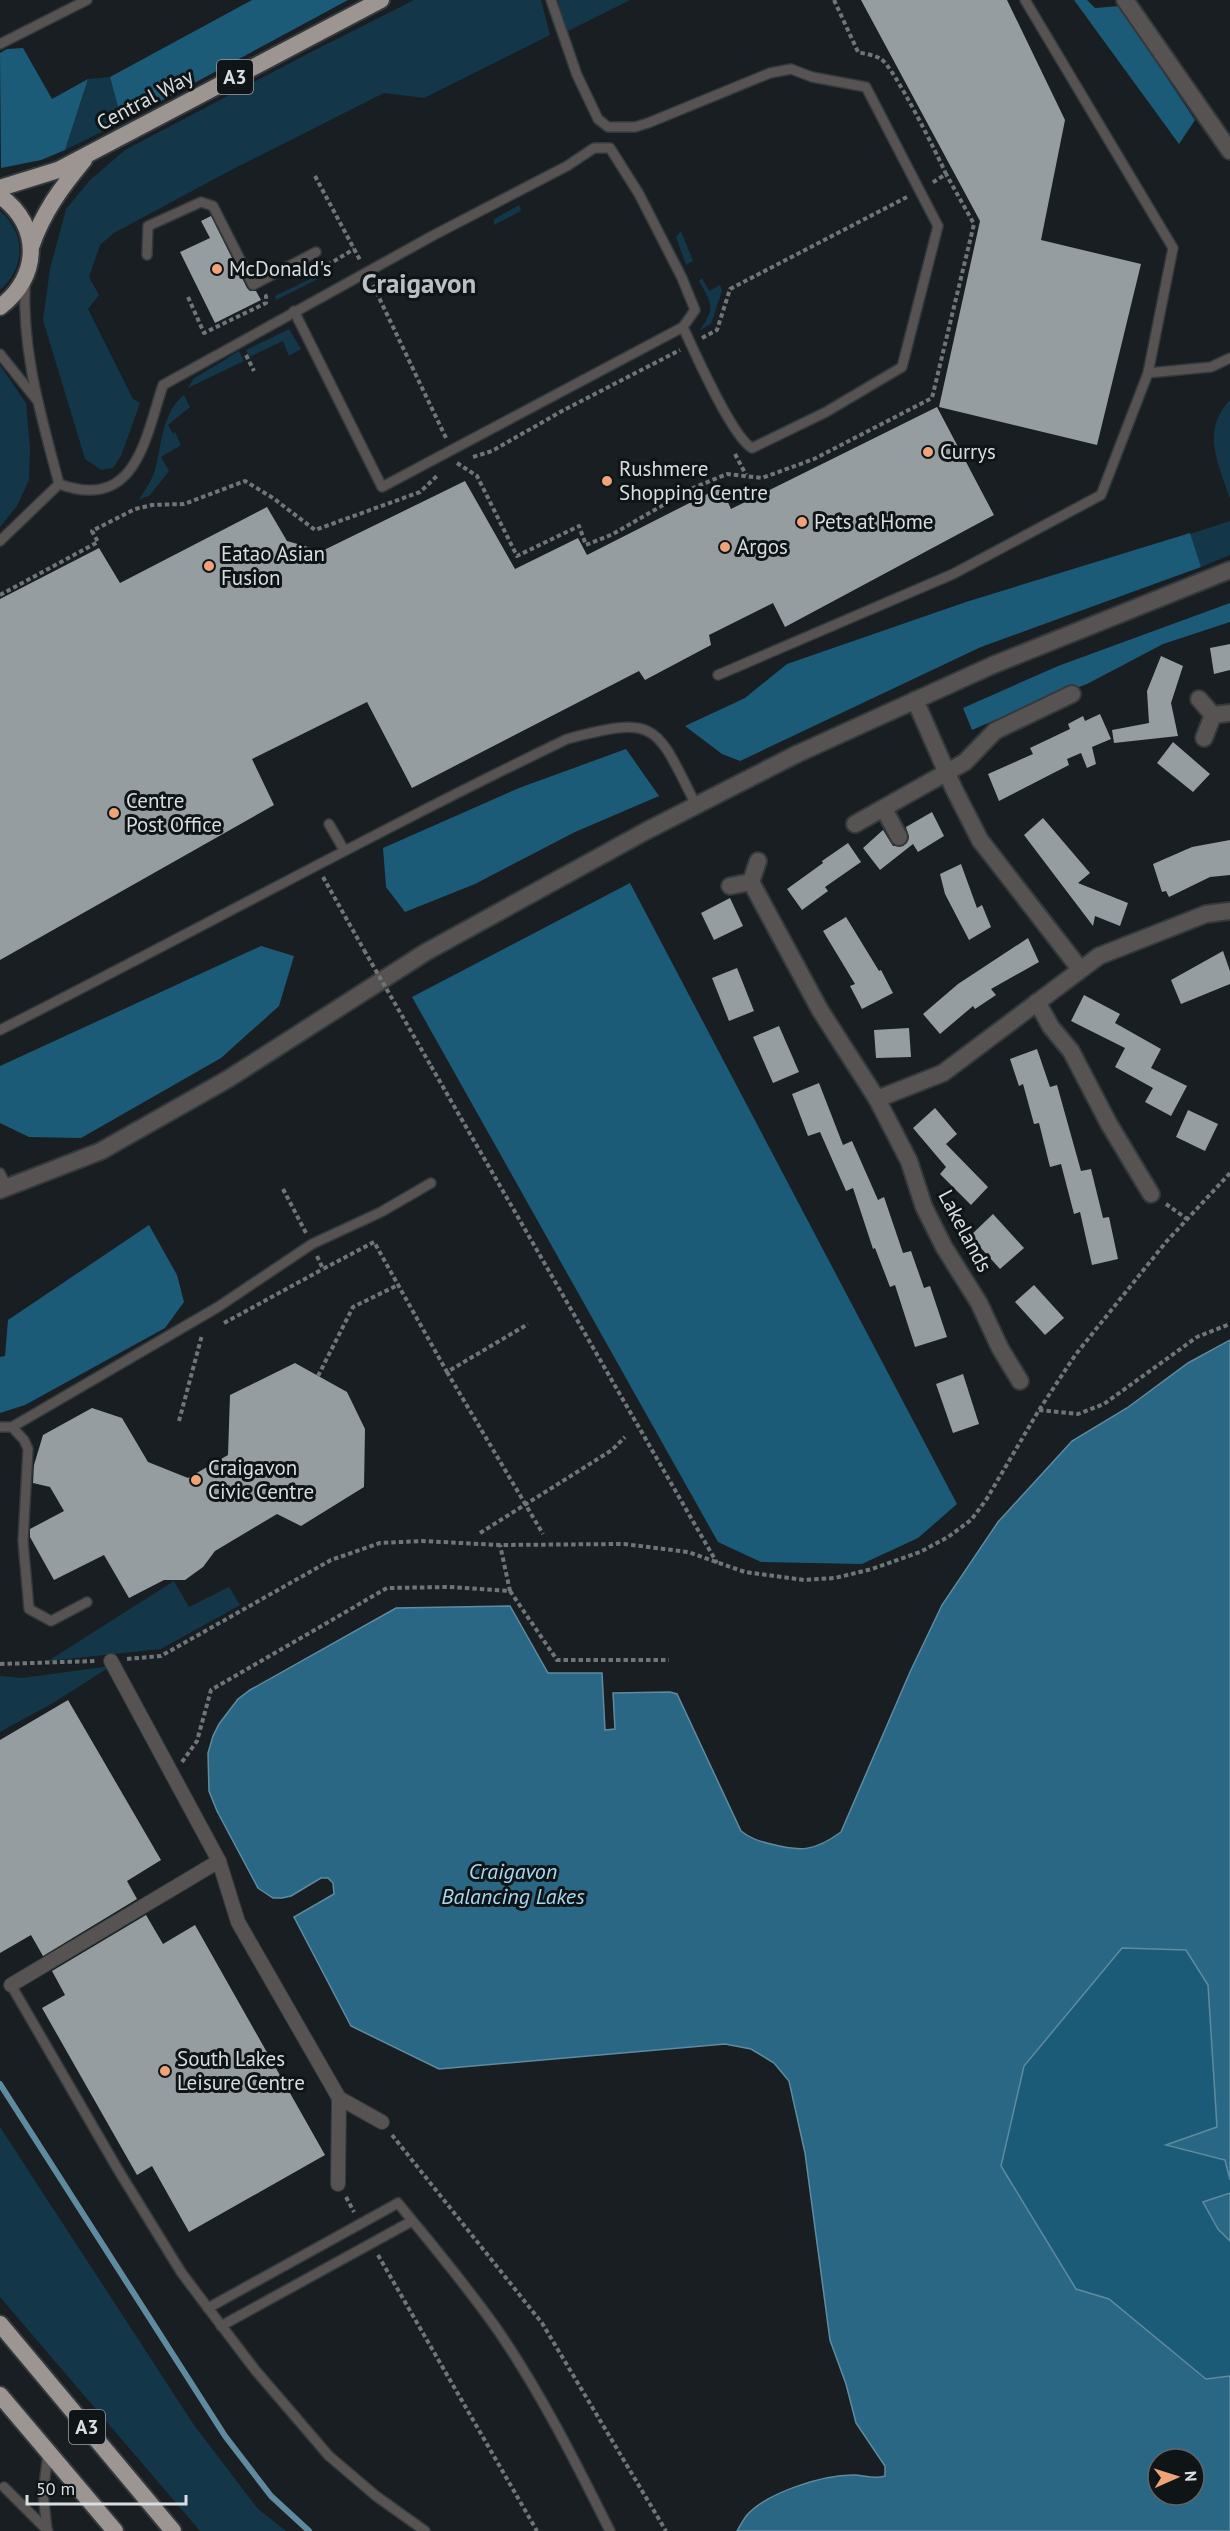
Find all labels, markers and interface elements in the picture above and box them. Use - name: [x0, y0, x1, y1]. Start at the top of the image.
- road number: A3: [217, 60, 253, 94]
- street label: Central Way: [92, 63, 198, 136]
- place label: McDonald's: [229, 255, 332, 282]
- marker: McDonald's: [210, 262, 224, 276]
- district label: Craigavon: [362, 266, 476, 300]
- place label: Currys: [940, 438, 996, 465]
- marker: Currys: [921, 445, 935, 459]
- place label: Rushmere Shopping Centre: [619, 455, 768, 506]
- marker: Rushmere Shopping Centre: [600, 474, 614, 488]
- place label: Pets at Home: [814, 508, 933, 535]
- marker: Pets at Home: [795, 515, 809, 529]
- place label: Argos: [737, 533, 788, 560]
- place label: Eatao Asian Fusion: [221, 540, 325, 591]
- marker: Argos: [718, 540, 732, 554]
- marker: Eatao Asian Fusion: [202, 559, 216, 573]
- place label: Centre Post Office: [126, 787, 222, 838]
- marker: Centre Post Office: [107, 806, 121, 820]
- street label: Lakelands: [933, 1185, 998, 1277]
- place label: Craigavon Civic Centre: [208, 1454, 314, 1505]
- marker: Craigavon Civic Centre: [189, 1473, 203, 1487]
- water label: Craigavon Balancing Lakes: [441, 1857, 585, 1910]
- place label: South Lakes Leisure Centre: [177, 2045, 305, 2096]
- marker: South Lakes Leisure Centre: [158, 2064, 172, 2078]
- road number: A3: [69, 2410, 105, 2444]
- north arrow: [1146, 2447, 1206, 2507]
- scale bar: [27, 2468, 186, 2506]
- text: N: [1181, 2470, 1201, 2482]
- text: 50 m: [36, 2477, 75, 2500]

